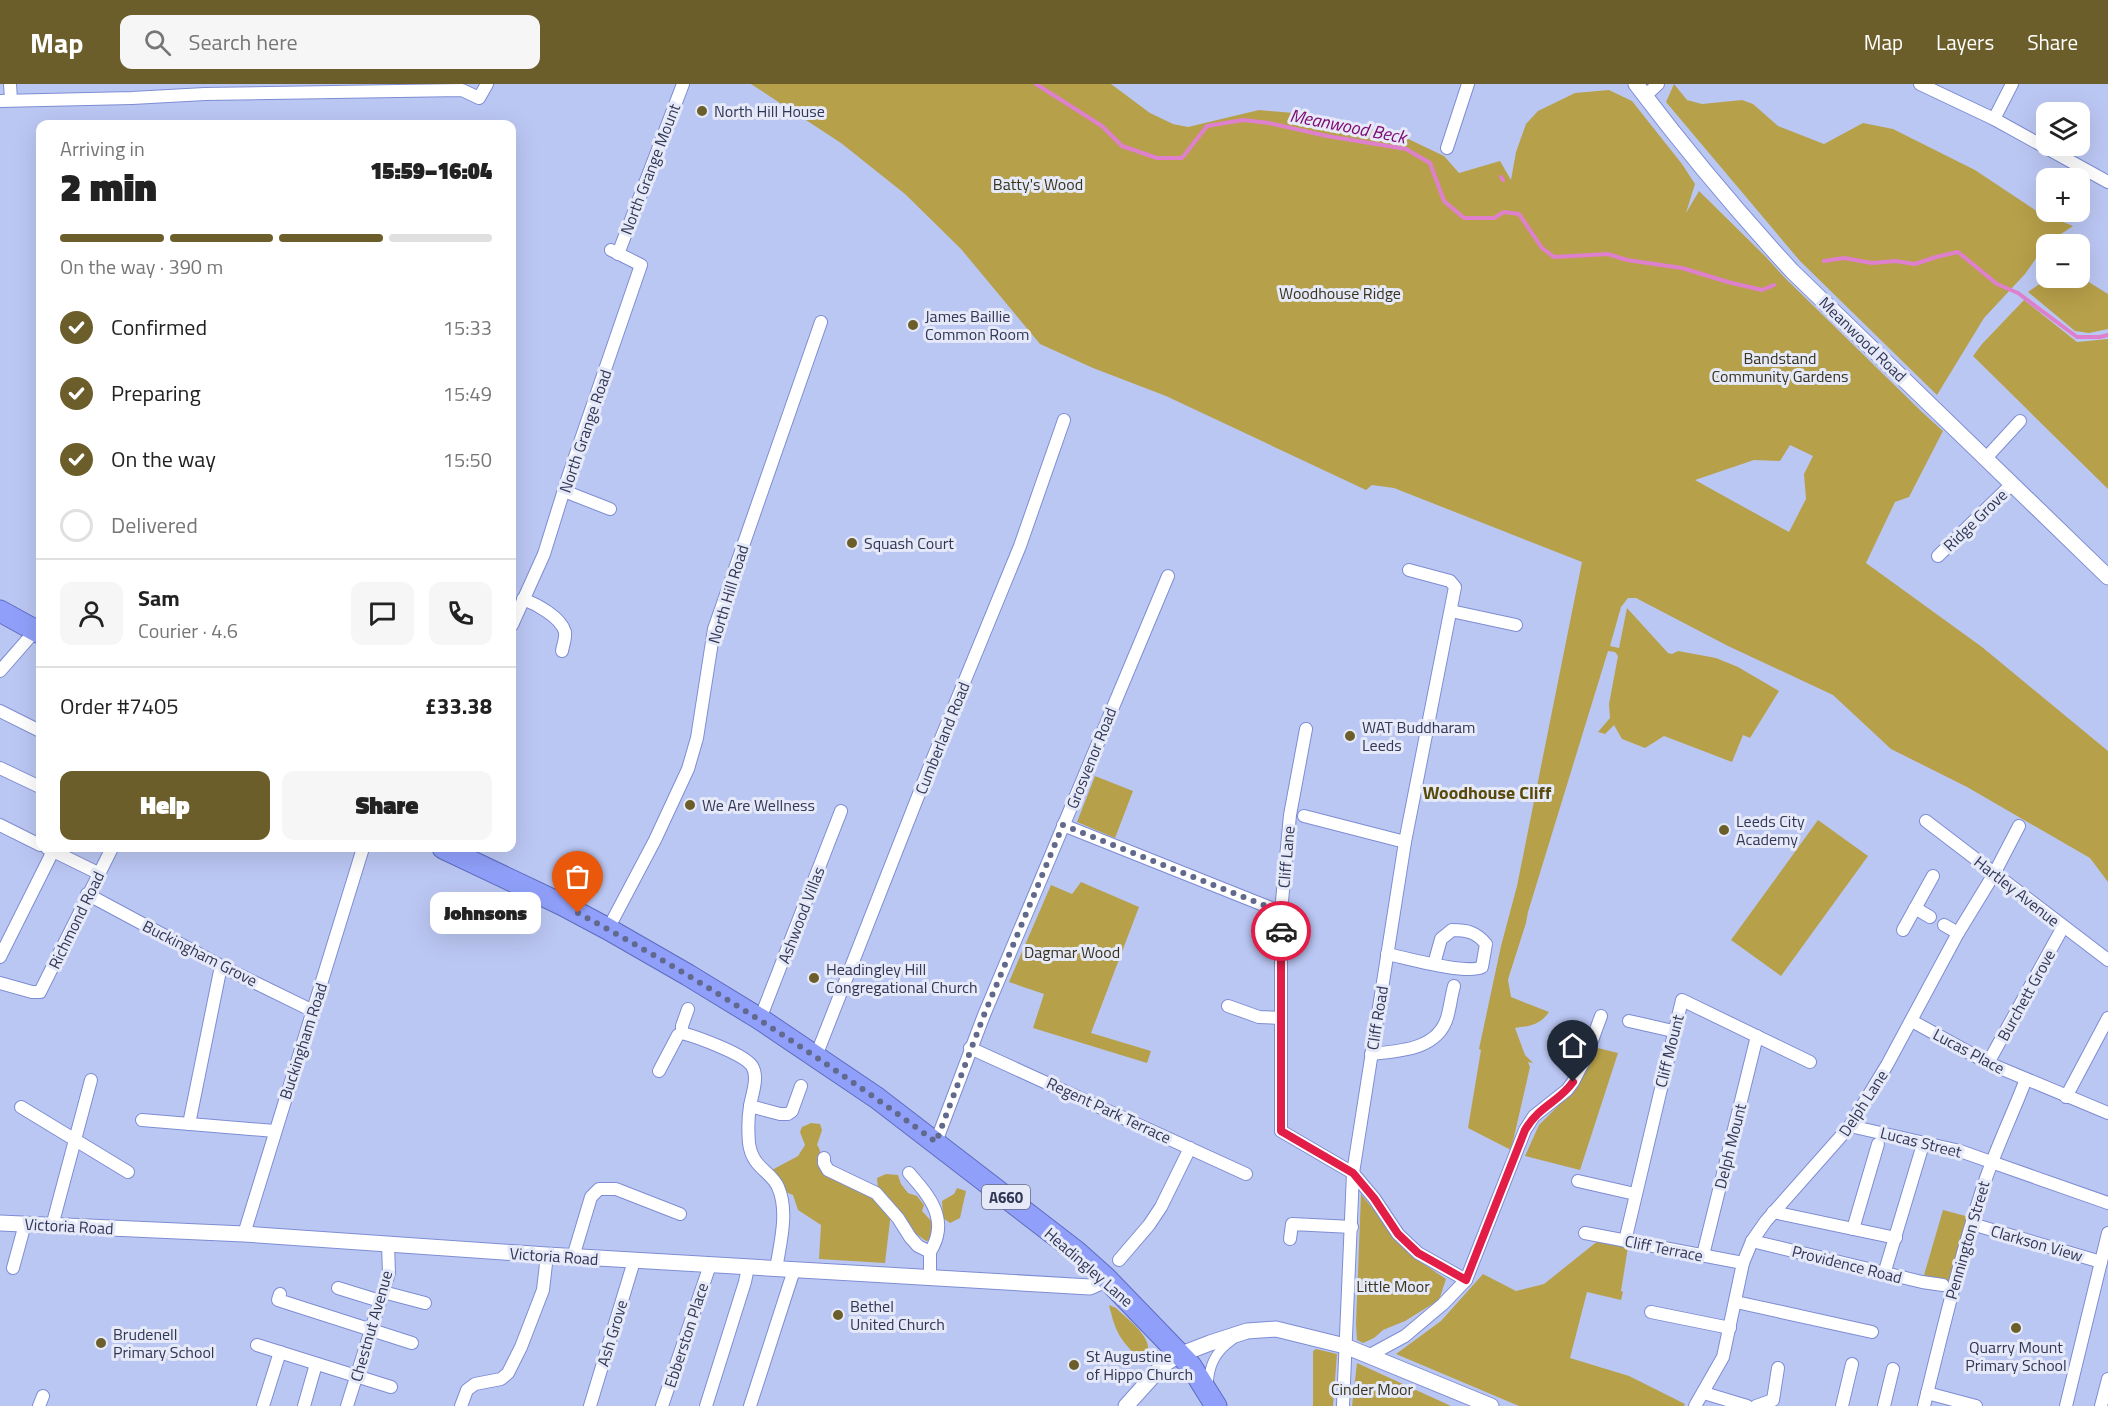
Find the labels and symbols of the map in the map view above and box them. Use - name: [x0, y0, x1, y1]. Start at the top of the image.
- place label: North Hill House: [714, 99, 825, 123]
- street label: North Grange Mount: [614, 100, 686, 238]
- water label: Meanwood Beck: [1288, 102, 1410, 151]
- marker: North Hill House: [695, 104, 709, 118]
- park label: Batty's Wood: [993, 172, 1083, 196]
- park label: Woodhouse Ridge: [1279, 281, 1401, 305]
- street label: Meanwood Road: [1814, 291, 1912, 387]
- place label: James Baillie Common Room: [925, 304, 1029, 346]
- marker: James Baillie Common Room: [906, 318, 920, 332]
- park label: Bandstand Community Gardens: [1712, 346, 1848, 388]
- street label: North Grange Road: [553, 366, 617, 496]
- street label: Ridge Grove: [1938, 483, 2012, 557]
- place label: Squash Court: [864, 531, 954, 555]
- marker: Squash Court: [845, 536, 859, 550]
- street label: North Hill Road: [702, 542, 754, 646]
- street label: Cumberland Road: [909, 678, 975, 798]
- street label: Grosvenor Road: [1060, 704, 1122, 812]
- place label: WAT Buddharam Leeds: [1362, 715, 1475, 757]
- marker: WAT Buddharam Leeds: [1343, 729, 1357, 743]
- district label: Woodhouse Cliff: [1423, 779, 1552, 806]
- place label: We Are Wellness: [702, 793, 815, 817]
- marker: We Are Wellness: [683, 798, 697, 812]
- place label: Leeds City Academy: [1736, 809, 1805, 851]
- marker: Leeds City Academy: [1717, 823, 1731, 837]
- street label: Cliff Lane: [1271, 825, 1301, 889]
- street label: Hartley Avenue: [1969, 850, 2065, 932]
- pin: [552, 851, 603, 913]
- street label: Ashwood Villas: [771, 863, 831, 967]
- street label: Richmond Road: [42, 867, 110, 973]
- callout: Johnsons: [431, 892, 542, 934]
- courier: [1251, 901, 1311, 961]
- street label: Buckingham Grove: [138, 914, 262, 992]
- park label: Dagmar Wood: [1024, 940, 1120, 964]
- street label: Burchett Grove: [1991, 945, 2061, 1045]
- place label: Headingley Hill Congregational Church: [826, 957, 978, 999]
- marker: Headingley Hill Congregational Church: [807, 971, 821, 985]
- street label: Buckingham Road: [273, 980, 333, 1102]
- street label: Cliff Road: [1360, 984, 1394, 1052]
- street label: Cliff Mount: [1648, 1012, 1690, 1090]
- pin: [1547, 1020, 1598, 1082]
- street label: Lucas Place: [1929, 1022, 2009, 1080]
- street label: Delph Lane: [1833, 1065, 1893, 1141]
- street label: Regent Park Terrace: [1043, 1071, 1175, 1149]
- street label: Delph Mount: [1708, 1100, 1752, 1191]
- street label: Lucas Street: [1878, 1120, 1965, 1164]
- street label: Pennington Street: [1939, 1177, 1996, 1302]
- road number: A660: [982, 1185, 1030, 1209]
- street label: Victoria Road: [24, 1212, 114, 1240]
- street label: Clarkson View: [1988, 1218, 2086, 1268]
- street label: Headingley Lane: [1039, 1222, 1139, 1312]
- street label: Cliff Terrace: [1623, 1229, 1705, 1267]
- street label: Providence Road: [1789, 1239, 1905, 1289]
- street label: Victoria Road: [509, 1241, 599, 1271]
- street label: Chestnut Avenue: [344, 1268, 398, 1384]
- park label: Little Moor: [1356, 1274, 1430, 1298]
- street label: Ebberston Place: [658, 1279, 714, 1391]
- place label: Bethel United Church: [850, 1294, 945, 1336]
- street label: Ash Grove: [591, 1297, 633, 1369]
- marker: Bethel United Church: [831, 1308, 845, 1322]
- marker: Quarry Mount Primary School: [2009, 1321, 2023, 1335]
- place label: Brudenell Primary School: [113, 1322, 215, 1364]
- place label: Quarry Mount Primary School: [1965, 1335, 2067, 1377]
- marker: Brudenell Primary School: [94, 1336, 108, 1350]
- place label: St Augustine of Hippo Church: [1086, 1344, 1193, 1386]
- marker: St Augustine of Hippo Church: [1067, 1358, 1081, 1372]
- park label: Cinder Moor: [1331, 1377, 1414, 1401]

